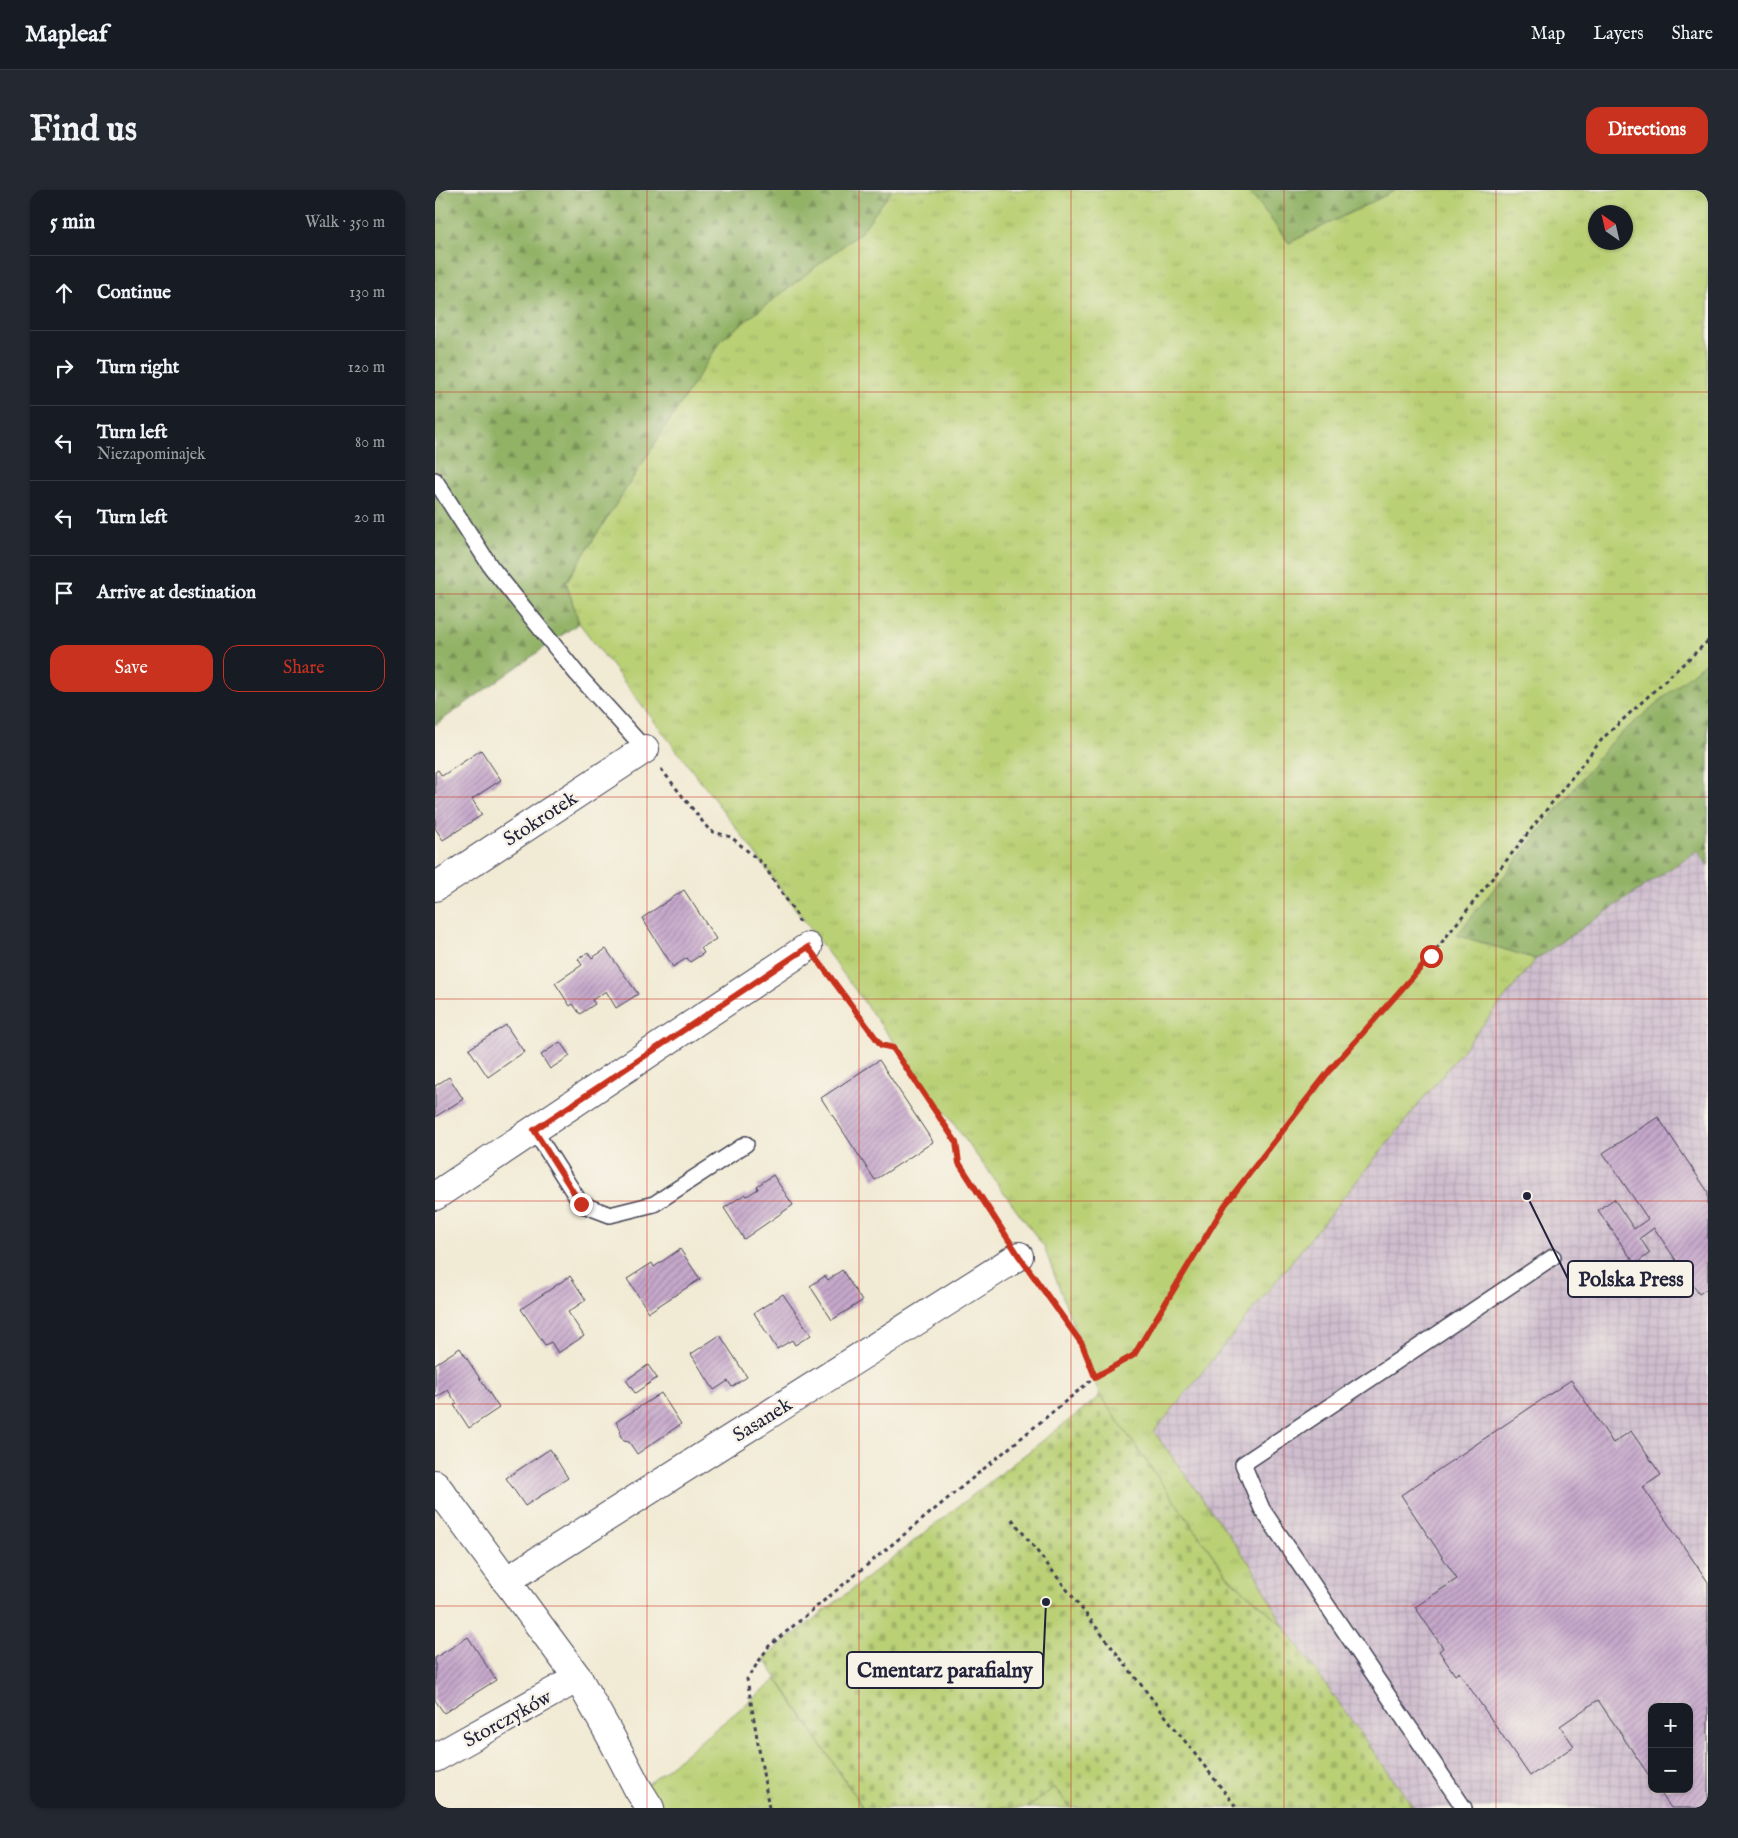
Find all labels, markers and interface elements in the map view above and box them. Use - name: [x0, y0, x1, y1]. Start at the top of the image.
- text: Mapleaf: [25, 19, 107, 50]
- text: Map: [1531, 23, 1565, 46]
- text: Layers: [1593, 23, 1644, 46]
- text: Share: [1672, 23, 1713, 46]
- button: Directions: [1586, 107, 1708, 154]
- text: Find us: [30, 108, 137, 153]
- north arrow: [1588, 205, 1633, 250]
- text: 5 min: [50, 209, 95, 236]
- text: Walk · 350 m: [305, 213, 385, 233]
- icon: ahead: [50, 279, 78, 307]
- text: Continue: [97, 281, 171, 305]
- text: 130 m: [349, 283, 385, 303]
- icon: right: [50, 354, 78, 382]
- text: Turn right: [97, 356, 179, 380]
- text: 120 m: [348, 358, 385, 378]
- text: Turn left: [97, 421, 168, 445]
- icon: left: [50, 429, 78, 457]
- text: 80 m: [355, 433, 385, 453]
- text: Niezapominajek: [97, 445, 206, 465]
- icon: left: [50, 504, 78, 532]
- text: Turn left: [97, 506, 168, 530]
- text: 20 m: [354, 508, 385, 528]
- icon: arrive: [50, 579, 78, 607]
- text: Arrive at destination: [97, 581, 256, 605]
- button: Save: [50, 645, 213, 692]
- button: Share: [223, 645, 385, 692]
- street label: Stokrotek: [499, 786, 583, 852]
- route start: [1420, 945, 1443, 968]
- route end: [570, 1193, 593, 1216]
- callout: Polska Press: [1568, 1261, 1693, 1297]
- text: Polska Press: [1578, 1267, 1684, 1294]
- street label: Sasanek: [729, 1392, 797, 1448]
- callout: Cmentarz parafialny: [847, 1652, 1043, 1688]
- text: Cmentarz parafialny: [857, 1658, 1034, 1685]
- street label: Storczyków: [459, 1685, 557, 1754]
- map controls: [1648, 1703, 1693, 1793]
- button: +: [1648, 1703, 1693, 1748]
- button: −: [1648, 1748, 1693, 1793]

